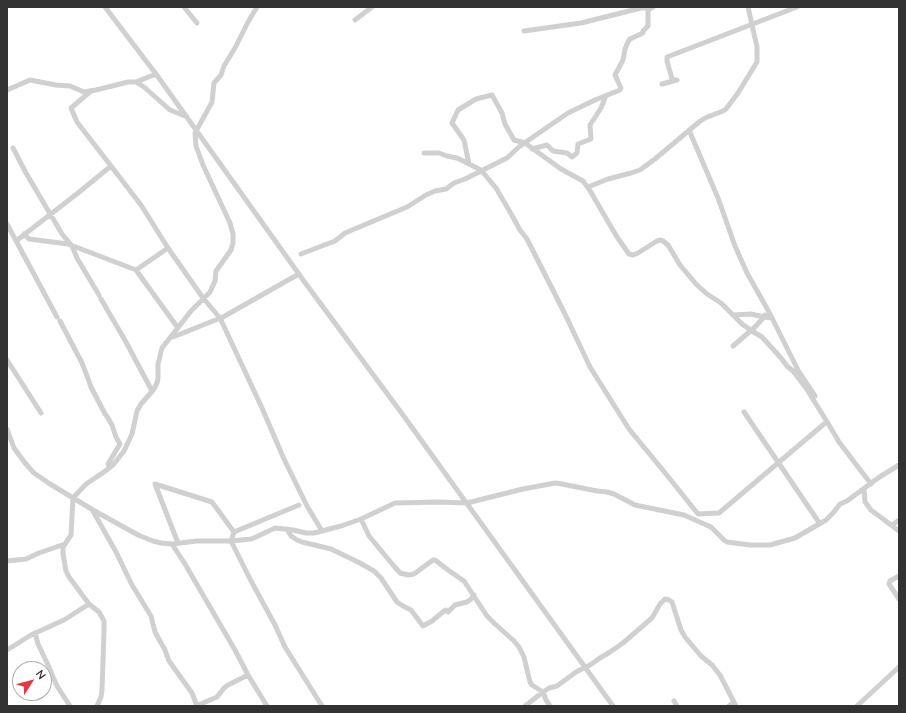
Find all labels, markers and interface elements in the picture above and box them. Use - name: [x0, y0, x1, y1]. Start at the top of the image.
- north arrow: [12, 661, 52, 701]
- text: N: [33, 667, 49, 682]

